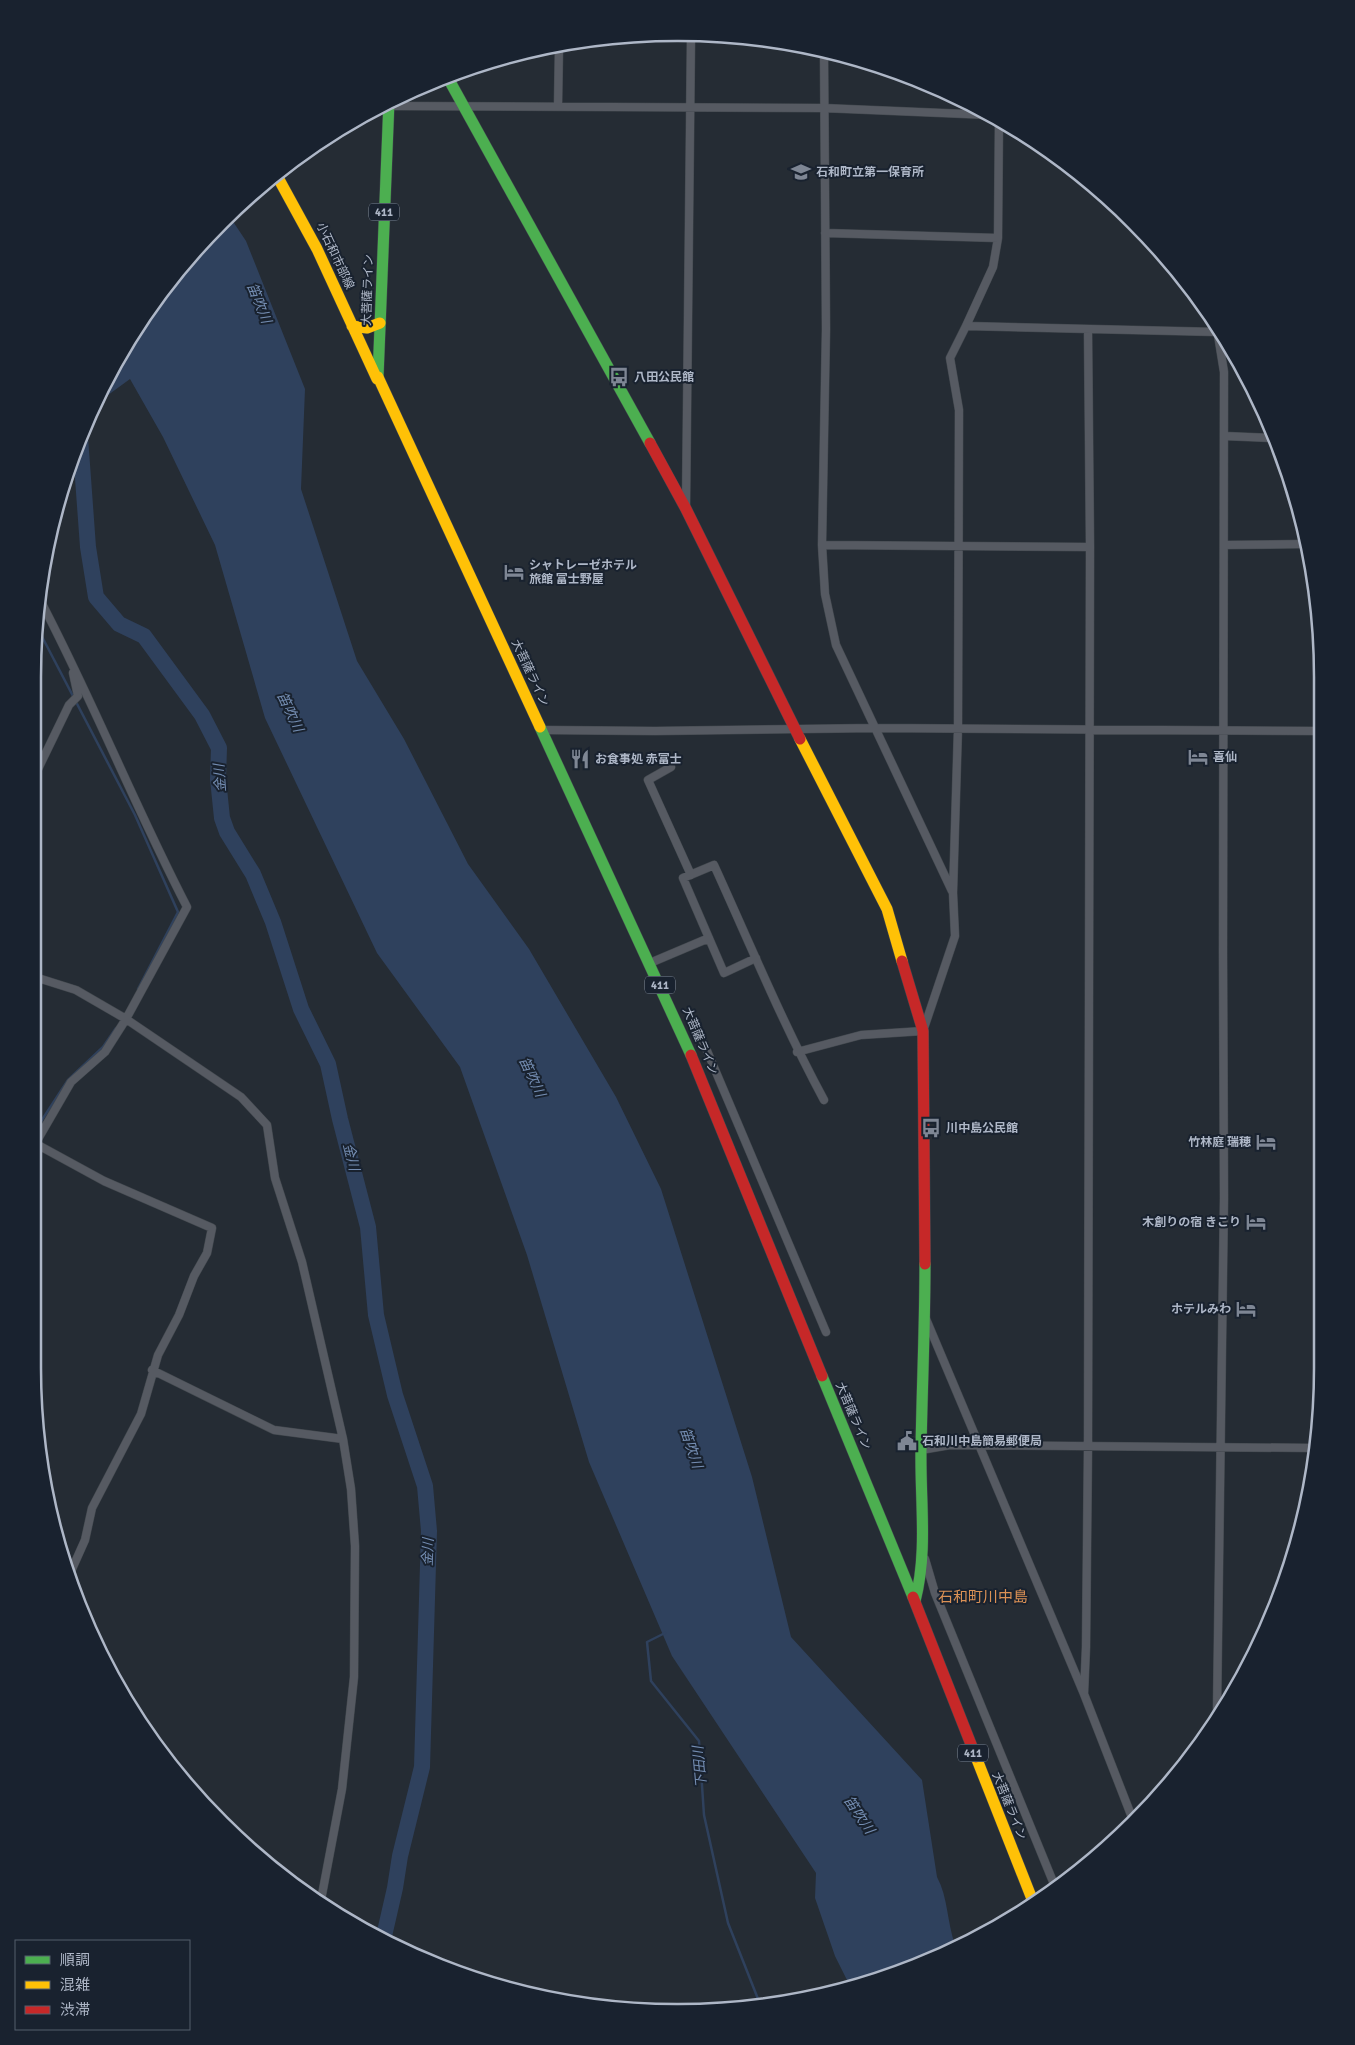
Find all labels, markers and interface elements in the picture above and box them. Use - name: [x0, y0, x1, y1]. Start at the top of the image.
- school or university icon: 石和町立第一保育所: [790, 161, 812, 183]
- place label: 石和町立第一保育所: [816, 165, 924, 180]
- road number: 411: [369, 203, 399, 220]
- street label: 小石和市部線: [313, 220, 357, 292]
- street label: 大菩薩ライン: [359, 254, 377, 326]
- water label: 笛吹川: [243, 280, 275, 328]
- bus stop icon: 八田公民館: [608, 366, 630, 388]
- place label: 八田公民館: [634, 370, 694, 385]
- place label: シャトレーゼホテル 旅館 富士野屋: [529, 558, 637, 587]
- hotel icon: シャトレーゼホテル 旅館 富士野屋: [503, 561, 525, 583]
- street label: 大菩薩ライン: [508, 637, 552, 709]
- water label: 笛吹川: [273, 689, 307, 736]
- hotel icon: 喜仙: [1187, 746, 1209, 768]
- restaurant icon: お食事処 赤富士: [569, 748, 591, 770]
- place label: 喜仙: [1213, 750, 1237, 765]
- place label: お食事処 赤富士: [595, 752, 682, 767]
- water label: 金川: [210, 761, 229, 793]
- road number: 411: [645, 976, 675, 994]
- street label: 大菩薩ライン: [679, 1005, 721, 1077]
- water label: 笛吹川: [515, 1054, 549, 1101]
- bus stop icon: 川中島公民館: [920, 1117, 942, 1139]
- place label: 川中島公民館: [946, 1121, 1018, 1136]
- hotel icon: 竹林庭 瑞穂: [1255, 1131, 1277, 1153]
- place label: 竹林庭 瑞穂: [1188, 1135, 1251, 1150]
- water label: 金川: [339, 1141, 363, 1175]
- hotel icon: 木創りの宿 きこり: [1245, 1211, 1267, 1233]
- place label: 木創りの宿 きこり: [1142, 1215, 1241, 1230]
- hotel icon: ホテルみわ: [1235, 1298, 1257, 1320]
- place label: ホテルみわ: [1171, 1302, 1231, 1317]
- street label: 大菩薩ライン: [832, 1380, 874, 1452]
- water label: 笛吹川: [676, 1425, 707, 1473]
- public building icon: 石和川中島簡易郵便局: [896, 1430, 918, 1452]
- place label: 石和川中島簡易郵便局: [922, 1434, 1042, 1449]
- water label: 金川: [419, 1536, 437, 1566]
- district label: 石和町川中島: [938, 1588, 1028, 1606]
- water label: 下田川: [690, 1743, 710, 1789]
- road number: 411: [958, 1745, 988, 1762]
- street label: 大菩薩ライン: [989, 1770, 1029, 1842]
- water label: 笛吹川: [840, 1793, 879, 1839]
- legend: [15, 1940, 190, 2030]
- text: 順調: [60, 1951, 90, 1969]
- text: 混雑: [60, 1976, 90, 1994]
- text: 渋滞: [60, 2001, 90, 2019]

